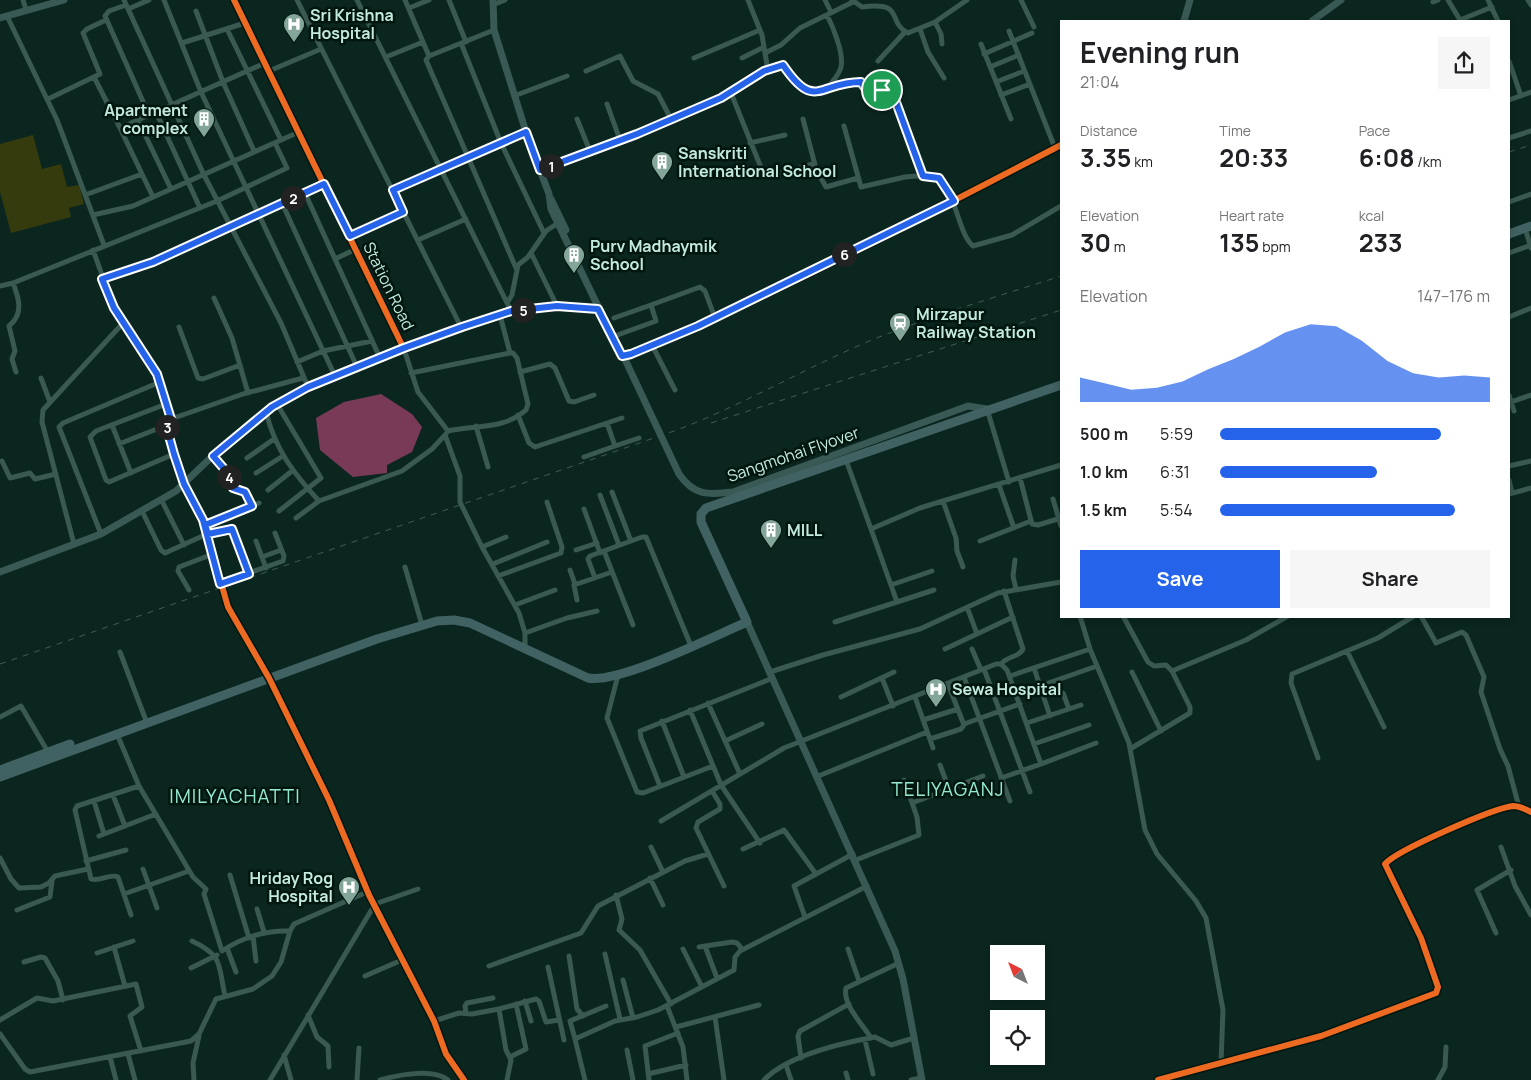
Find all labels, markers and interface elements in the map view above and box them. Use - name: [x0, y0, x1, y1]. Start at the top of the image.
- place label: Sri Krishna Hospital: [310, 4, 394, 44]
- hospital icon: Sri Krishna Hospital: [282, 12, 306, 43]
- text: Evening run: [1080, 33, 1240, 71]
- button: share: [1438, 37, 1490, 89]
- pin: [861, 69, 903, 111]
- text: 21:04: [1080, 71, 1119, 93]
- icon: arrive: [868, 76, 896, 104]
- place label: Apartment complex: [104, 99, 188, 139]
- building icon: Apartment complex: [192, 107, 216, 138]
- text: Distance: [1080, 121, 1137, 140]
- text: Time: [1219, 121, 1251, 140]
- text: Pace: [1359, 121, 1390, 140]
- text: 3.35: [1080, 140, 1131, 175]
- text: 20:33: [1219, 140, 1288, 175]
- text: 6:08: [1359, 140, 1415, 175]
- place label: Sanskriti International School: [678, 142, 836, 182]
- building icon: Sanskriti International School: [650, 150, 674, 181]
- text: km: [1131, 152, 1153, 171]
- text: /km: [1415, 152, 1442, 171]
- pin: 1: [538, 154, 564, 178]
- text: 1: [548, 157, 555, 176]
- pin: 2: [280, 186, 306, 210]
- text: 2: [289, 189, 298, 208]
- text: Elevation: [1080, 206, 1139, 225]
- text: Heart rate: [1219, 206, 1284, 225]
- text: kcal: [1359, 206, 1384, 225]
- text: 30: [1080, 225, 1111, 260]
- text: 135: [1219, 225, 1259, 260]
- text: 233: [1359, 225, 1403, 260]
- place label: Purv Madhaymik School: [590, 235, 717, 275]
- text: m: [1111, 237, 1126, 256]
- text: bpm: [1259, 237, 1291, 256]
- street label: Station Road: [358, 238, 420, 334]
- pin: 6: [832, 242, 856, 266]
- building icon: Purv Madhaymik School: [562, 243, 586, 274]
- text: 6: [840, 245, 849, 264]
- text: Elevation: [1080, 285, 1148, 307]
- text: 147–176 m: [1417, 285, 1490, 307]
- pin: 5: [510, 298, 536, 322]
- text: 5: [519, 301, 528, 320]
- place label: Mirzapur Railway Station: [916, 303, 1036, 343]
- station icon: Mirzapur Railway Station: [888, 311, 912, 342]
- pin: 3: [154, 414, 180, 440]
- text: 3: [163, 418, 172, 437]
- street label: Sangmohai Flyover: [724, 421, 862, 487]
- text: 500 m: [1080, 423, 1128, 445]
- text: 5:59: [1160, 423, 1193, 445]
- text: 1.0 km: [1080, 461, 1128, 483]
- text: 6:31: [1160, 461, 1190, 483]
- pin: 4: [216, 464, 242, 490]
- text: 4: [225, 468, 234, 487]
- text: 1.5 km: [1080, 499, 1127, 521]
- text: 5:54: [1160, 499, 1193, 521]
- building icon: MILL: [759, 518, 783, 549]
- place label: MILL: [787, 519, 823, 541]
- button: Save: [1080, 550, 1280, 608]
- button: Share: [1290, 550, 1490, 608]
- hospital icon: Sewa Hospital: [924, 677, 948, 708]
- place label: Sewa Hospital: [952, 678, 1061, 700]
- district label: TELIYAGANJ: [891, 776, 1005, 802]
- district label: IMILYACHATTI: [169, 783, 301, 809]
- place label: Hriday Rog Hospital: [250, 867, 333, 907]
- hospital icon: Hriday Rog Hospital: [337, 875, 361, 906]
- north arrow: [990, 945, 1045, 1000]
- map controls: [990, 945, 1045, 1065]
- button: locate: [990, 1010, 1045, 1065]

